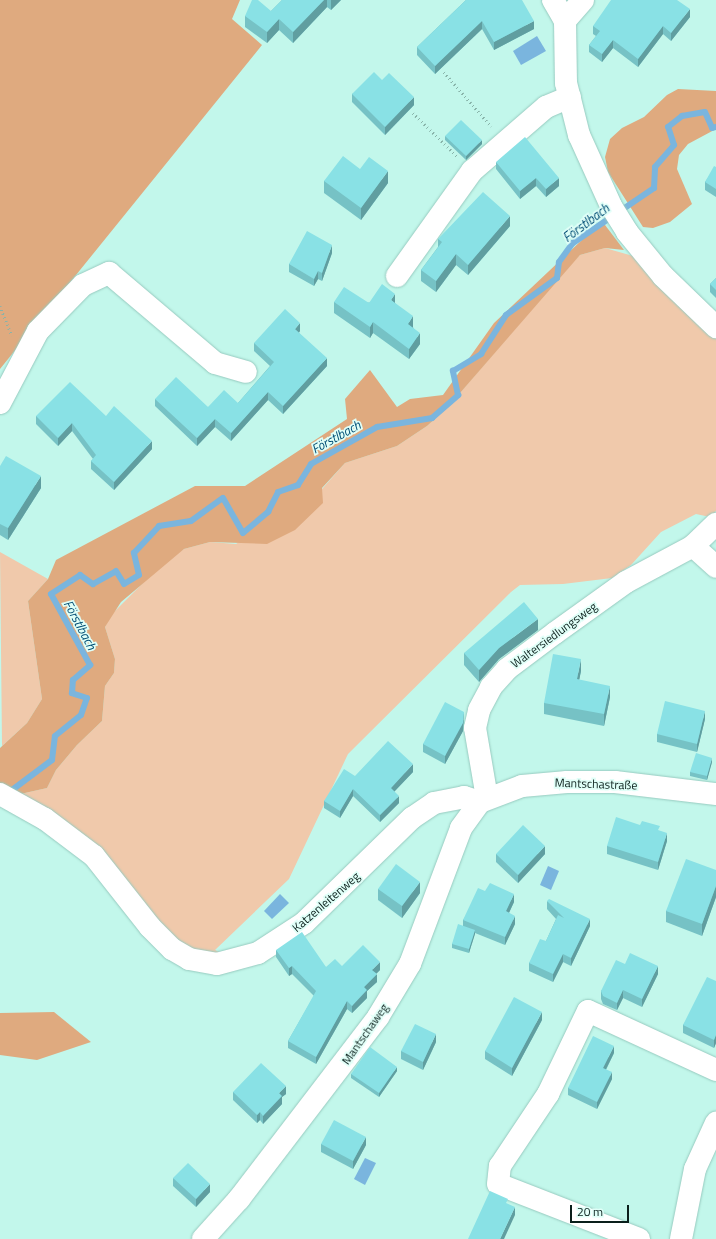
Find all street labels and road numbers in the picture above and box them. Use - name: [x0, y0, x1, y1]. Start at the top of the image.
- street label: Waltersiedlungsweg: [508, 599, 600, 671]
- street label: Mantschastraße: [554, 775, 638, 793]
- street label: Katzenleitenweg: [289, 869, 363, 935]
- street label: Mantschaweg: [339, 1001, 391, 1067]

